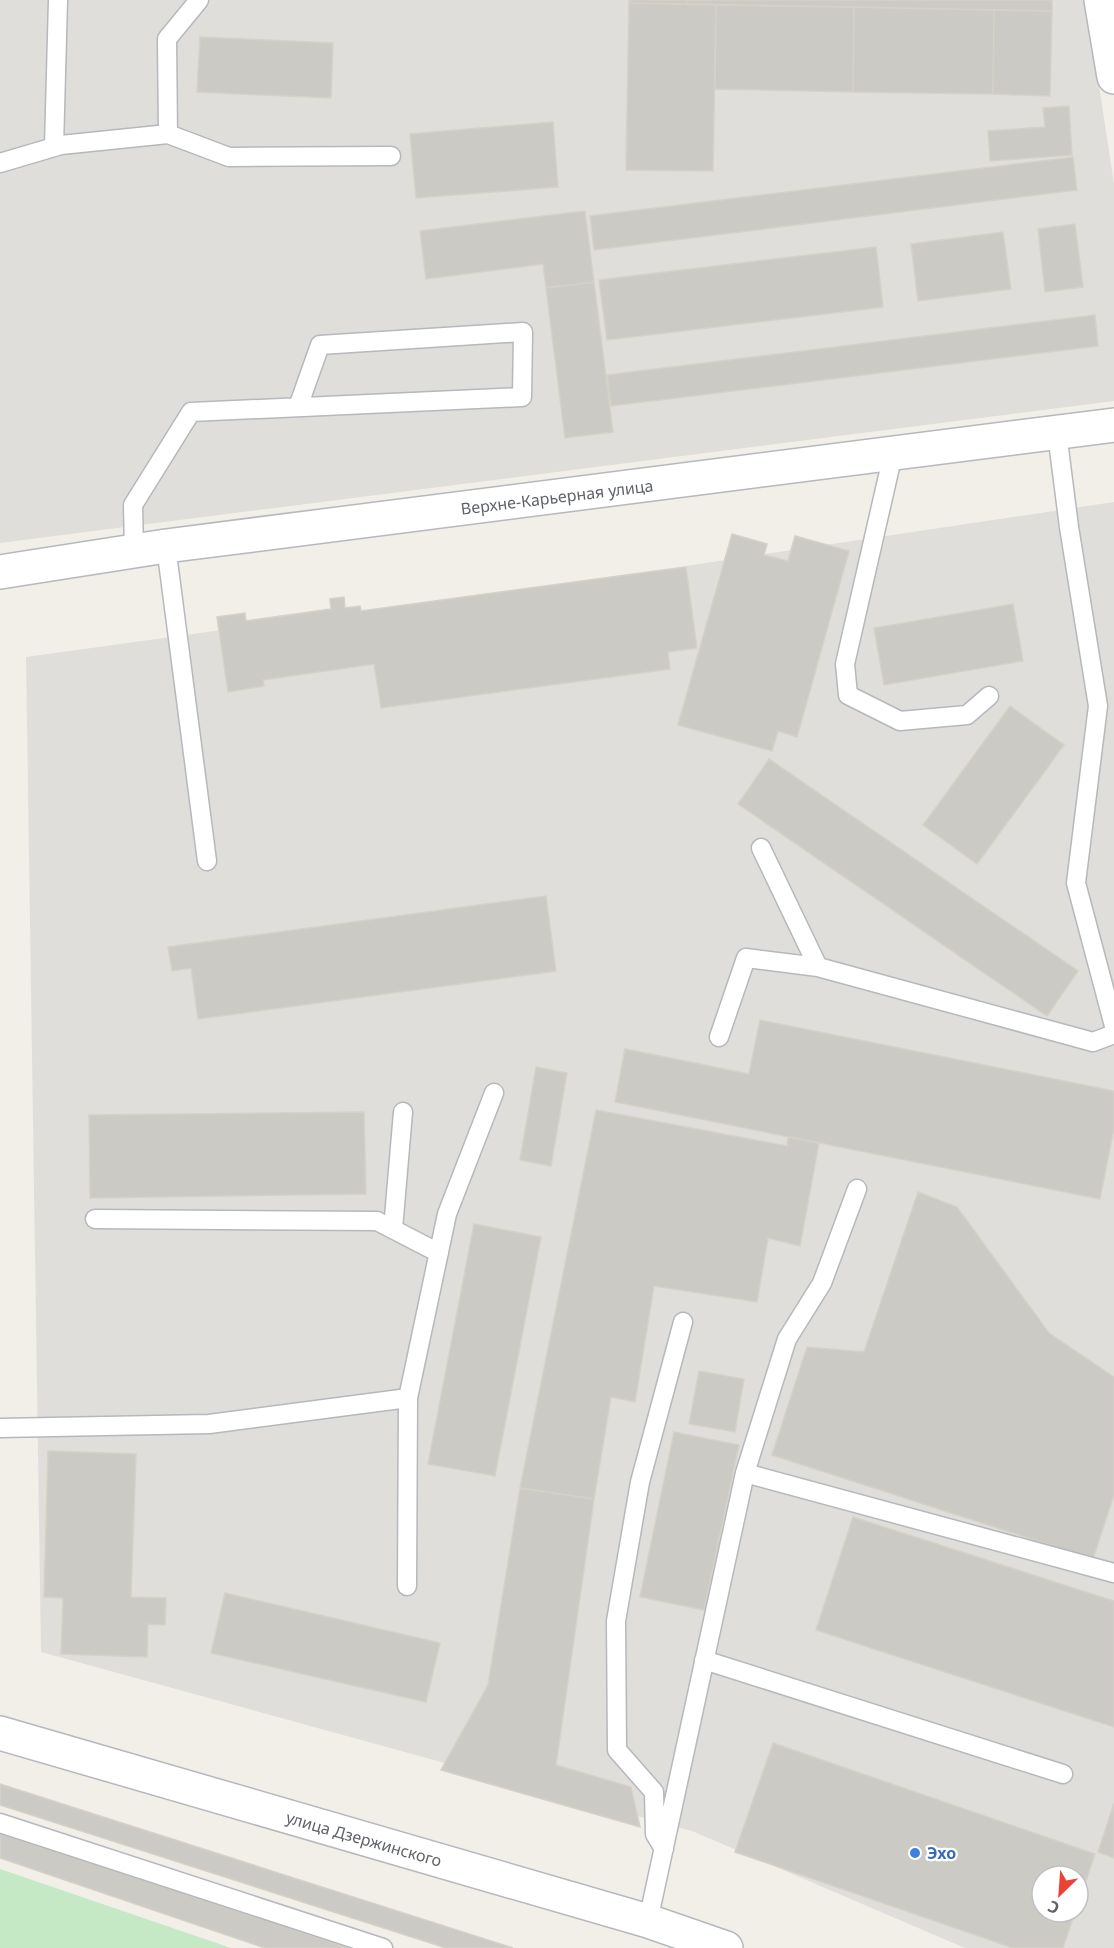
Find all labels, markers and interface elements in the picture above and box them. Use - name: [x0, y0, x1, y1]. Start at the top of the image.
- street label: Верхне-Карьерная улица: [459, 474, 655, 520]
- street label: улица Дзержинского: [284, 1806, 444, 1872]
- place label: Эхо: [927, 1842, 956, 1864]
- marker: Эхо: [908, 1846, 922, 1860]
- north arrow: [1030, 1864, 1090, 1924]
- text: С: [1044, 1895, 1063, 1920]

